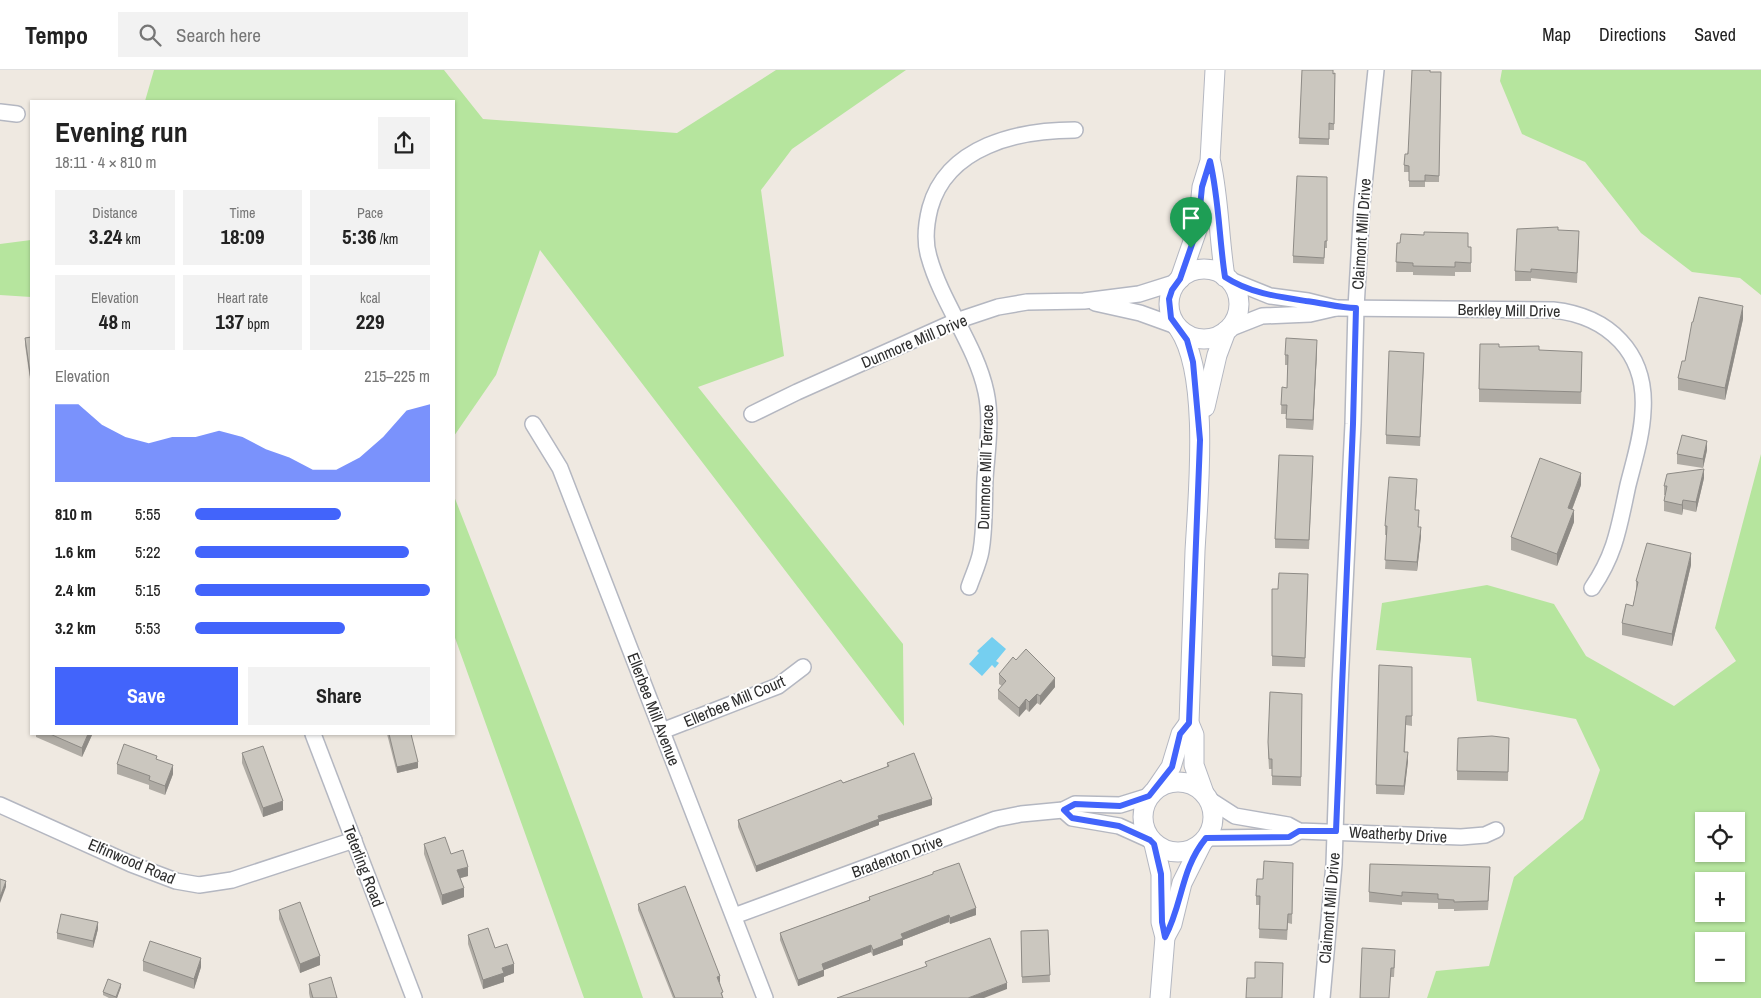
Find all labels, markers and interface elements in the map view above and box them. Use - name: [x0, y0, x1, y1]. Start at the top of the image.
- search box: [118, 12, 468, 57]
- text: Tempo: [25, 19, 88, 51]
- icon: search: [136, 21, 164, 49]
- text: Search here: [176, 22, 261, 48]
- text: Map: [1542, 22, 1571, 47]
- text: Directions: [1599, 22, 1666, 47]
- text: Saved: [1694, 22, 1736, 47]
- text: Evening run: [55, 113, 188, 151]
- button: share: [378, 117, 430, 169]
- text: 18:11 · 4 × 810 m: [55, 151, 157, 173]
- street label: Claimont Mill Drive: [1346, 178, 1376, 290]
- pin: [1170, 197, 1212, 248]
- text: Distance: [92, 204, 137, 222]
- text: Time: [230, 204, 255, 222]
- text: Pace: [357, 204, 383, 222]
- icon: arrive: [1177, 204, 1205, 232]
- text: 3.24: [89, 222, 122, 251]
- text: 18:09: [220, 222, 265, 251]
- text: 5:36: [342, 222, 377, 251]
- text: km: [122, 230, 141, 248]
- text: /km: [377, 230, 398, 248]
- text: Elevation: [91, 289, 139, 307]
- text: Heart rate: [217, 289, 268, 307]
- text: kcal: [360, 289, 380, 307]
- street label: Berkley Mill Drive: [1457, 298, 1561, 322]
- text: 48: [99, 307, 118, 336]
- text: 137: [215, 307, 244, 336]
- text: 229: [356, 307, 385, 336]
- street label: Dunmore Mill Drive: [858, 309, 970, 373]
- text: m: [118, 315, 131, 333]
- text: bpm: [244, 315, 270, 333]
- text: Elevation: [55, 365, 110, 387]
- text: 215–225 m: [364, 365, 430, 387]
- street label: Dunmore Mill Terrace: [972, 404, 998, 530]
- text: 810 m: [55, 503, 92, 525]
- text: 5:55: [135, 503, 161, 525]
- text: 1.6 km: [55, 541, 96, 563]
- text: 5:22: [135, 541, 161, 563]
- text: 2.4 km: [55, 579, 96, 601]
- text: 5:15: [135, 579, 161, 601]
- text: 3.2 km: [55, 617, 96, 639]
- text: 5:53: [135, 617, 161, 639]
- street label: Ellerbee Mill Avenue: [622, 649, 686, 769]
- button: Save: [55, 667, 238, 725]
- button: Share: [248, 667, 430, 725]
- street label: Ellerbee Mill Court: [680, 670, 788, 732]
- map controls: [1695, 812, 1745, 982]
- button: locate: [1695, 812, 1745, 862]
- street label: Weatherby Drive: [1348, 820, 1448, 848]
- street label: Teterling Road: [338, 822, 390, 910]
- street label: Bradenton Drive: [848, 829, 946, 883]
- street label: Elfinwood Road: [85, 833, 179, 889]
- street label: Claimont Mill Drive: [1313, 851, 1345, 965]
- button: +: [1695, 872, 1745, 922]
- button: −: [1695, 932, 1745, 982]

